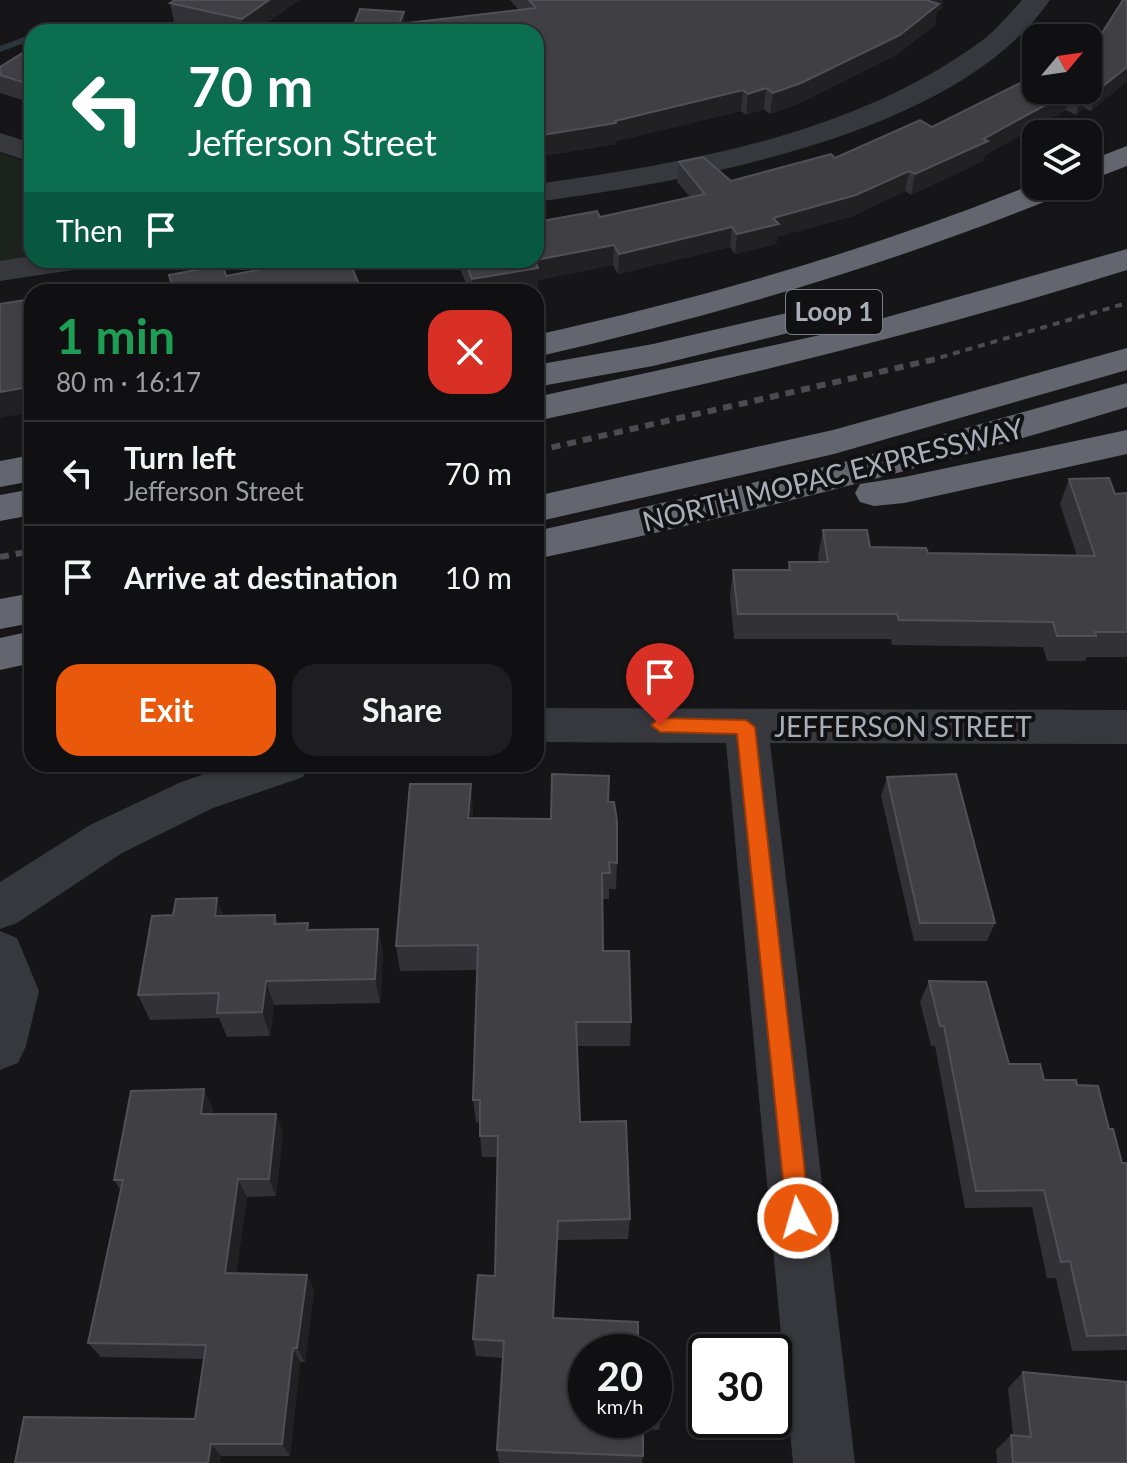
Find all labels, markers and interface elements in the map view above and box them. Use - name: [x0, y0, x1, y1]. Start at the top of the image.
- north arrow: [1022, 24, 1102, 104]
- map controls: [1022, 24, 1102, 200]
- text: 70 m: [188, 52, 313, 119]
- icon: left: [56, 56, 160, 160]
- text: Jefferson Street: [188, 120, 437, 164]
- button: layers: [1022, 120, 1102, 200]
- icon: arrive: [139, 208, 183, 252]
- text: Then: [56, 212, 123, 248]
- road number: Loop 1: [786, 290, 882, 334]
- text: 1 min: [56, 307, 175, 364]
- button: close: [428, 310, 512, 394]
- text: 80 m · 16:17: [56, 366, 201, 398]
- street label: NORTH MOPAC EXPRESSWAY: [639, 410, 1027, 538]
- text: Turn left: [124, 439, 236, 475]
- icon: left: [56, 451, 100, 495]
- text: 70 m: [445, 455, 512, 491]
- text: Jefferson Street: [124, 475, 304, 507]
- icon: arrive: [56, 555, 100, 599]
- text: Arrive at destination: [124, 559, 398, 595]
- text: 10 m: [445, 559, 512, 595]
- pin: [626, 643, 694, 725]
- icon: arrive: [638, 655, 682, 699]
- button: Exit: [56, 664, 276, 756]
- button: Share: [292, 664, 512, 756]
- street label: JEFFERSON STREET: [774, 709, 1032, 743]
- position arrow: [756, 1176, 840, 1260]
- speed limit sign: 30: [688, 1334, 792, 1438]
- text: 20: [597, 1352, 643, 1400]
- text: km/h: [597, 1394, 643, 1418]

